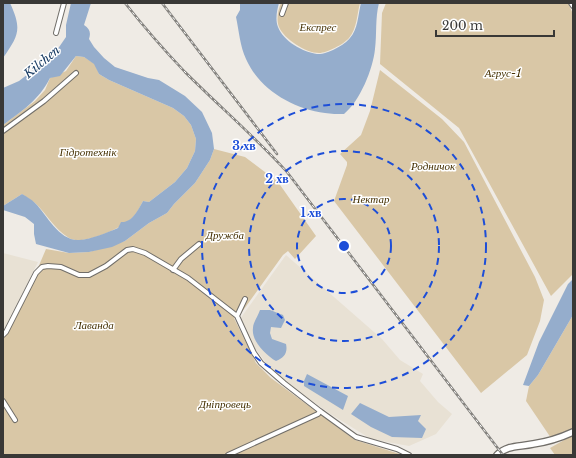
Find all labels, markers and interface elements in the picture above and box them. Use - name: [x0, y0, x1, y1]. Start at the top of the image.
- scale bar: [436, 12, 554, 38]
- text: 200 m: [442, 18, 483, 33]
- park label: Експрес: [299, 20, 337, 34]
- water label: Kilchen: [20, 42, 63, 82]
- park label: Агрус-1: [484, 66, 521, 80]
- text: 3 хв: [232, 138, 256, 153]
- park label: Гідротехнік: [58, 145, 117, 159]
- park label: Родничок: [410, 159, 456, 173]
- text: 2 хв: [265, 171, 289, 186]
- park label: Нектар: [352, 192, 390, 206]
- text: 1 хв: [301, 205, 322, 220]
- park label: Дружба: [205, 228, 245, 242]
- centre of rings: [337, 239, 351, 253]
- park label: Лаванда: [73, 318, 114, 332]
- park label: Дніпровець: [198, 397, 251, 411]

